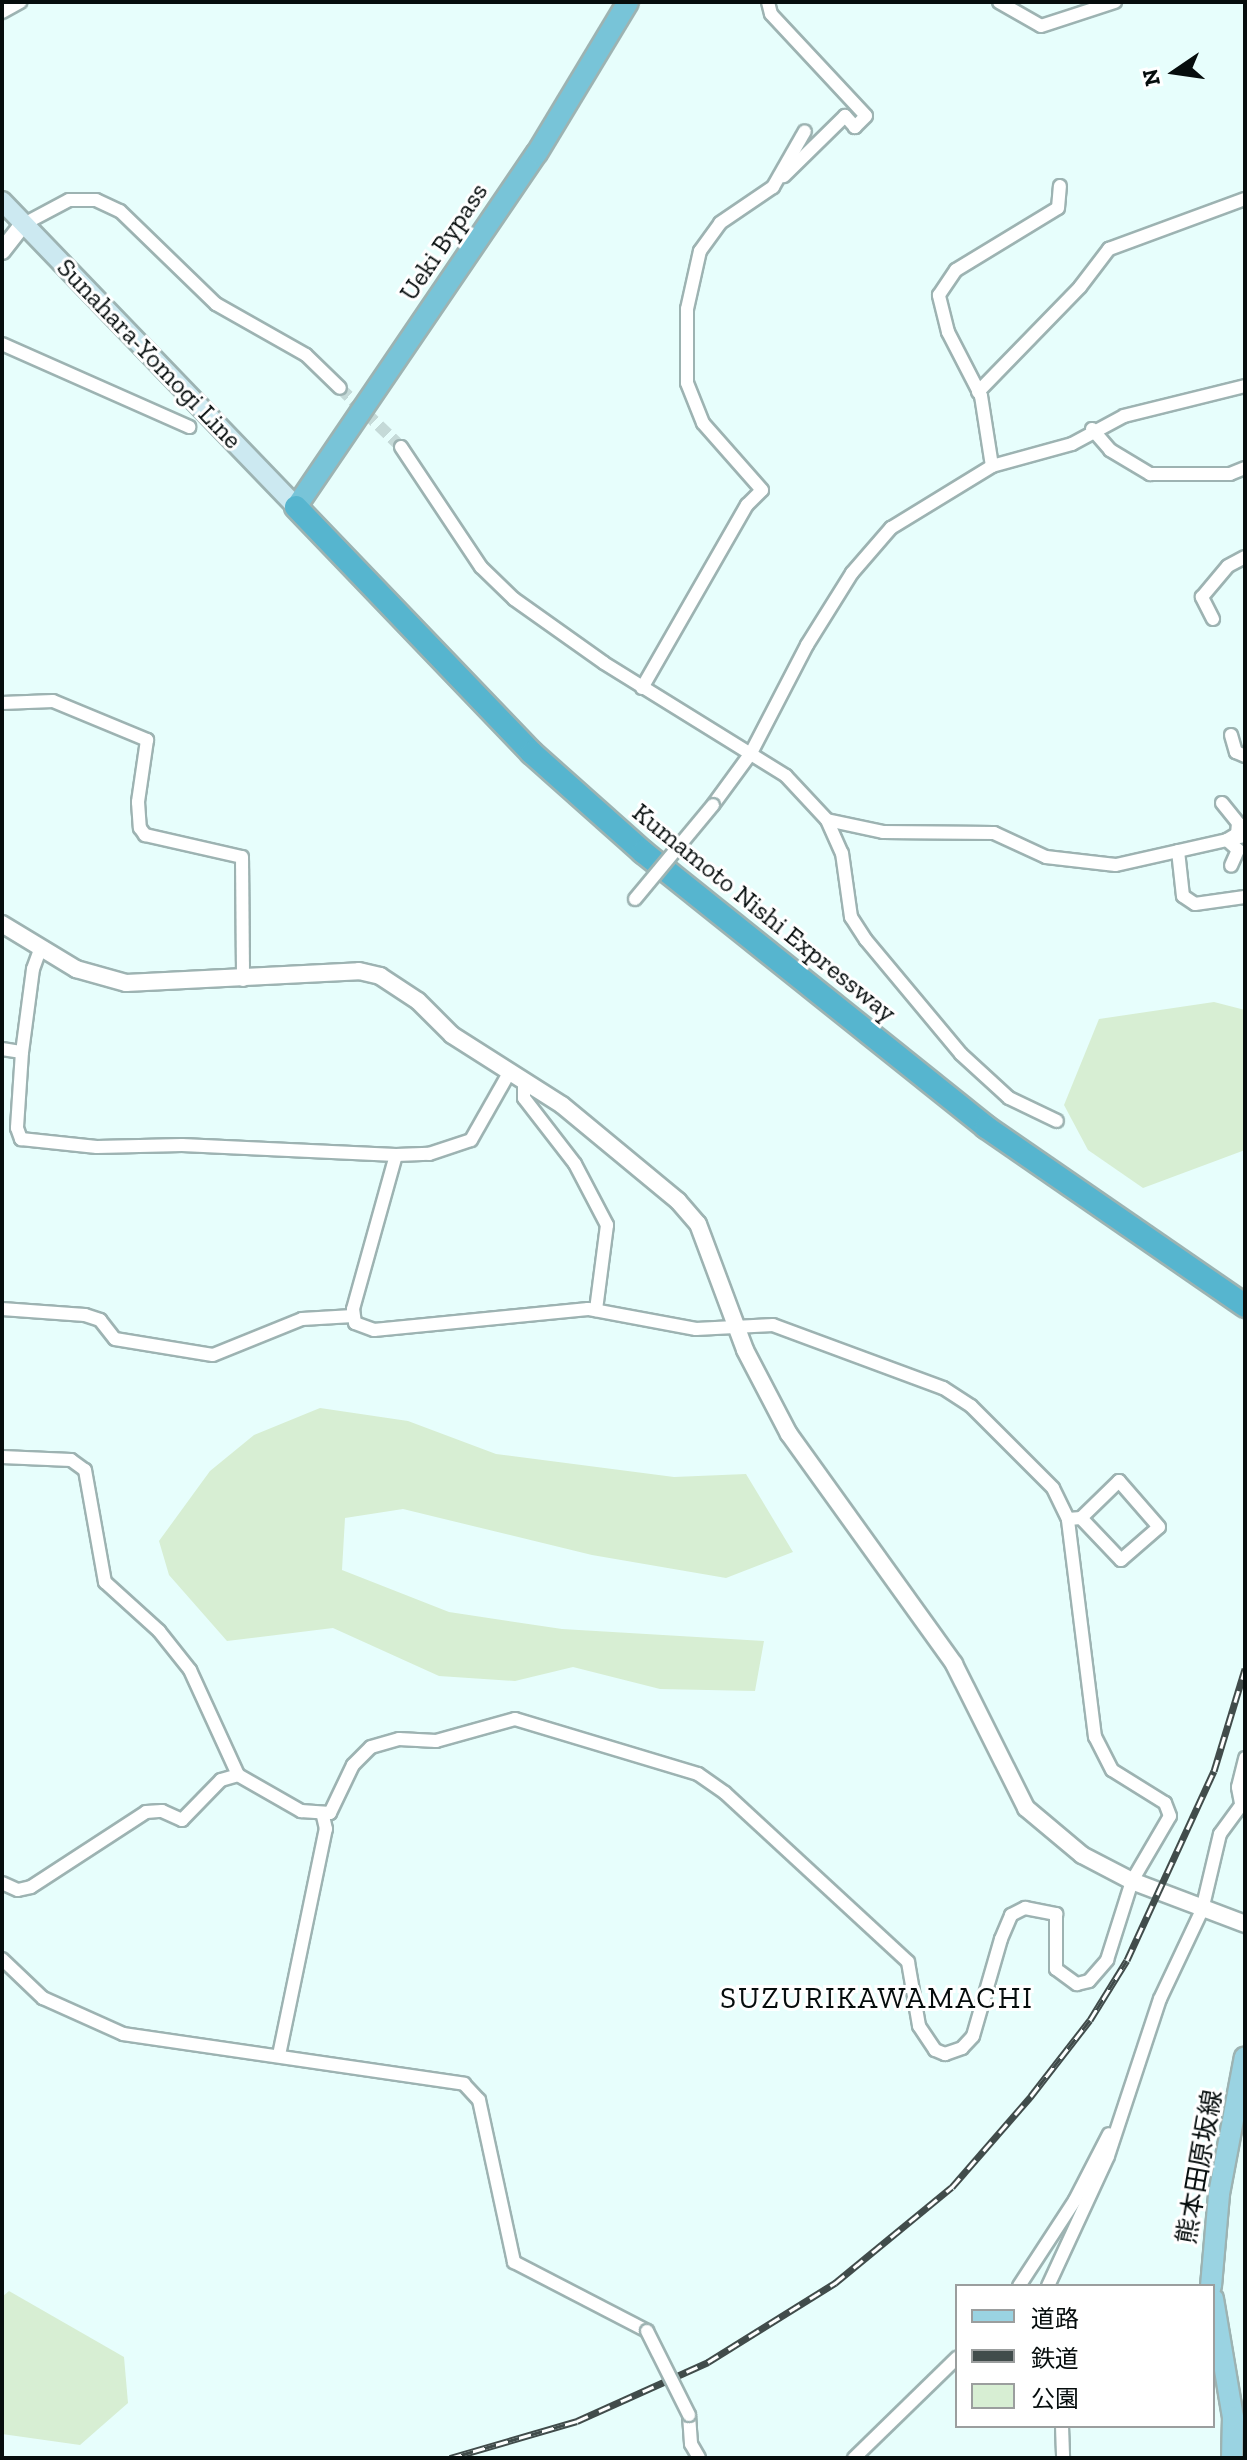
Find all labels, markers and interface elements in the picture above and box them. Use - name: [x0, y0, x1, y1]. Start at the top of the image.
- north arrow: [1135, 32, 1215, 112]
- text: N: [1136, 66, 1166, 89]
- street label: Ueki Bypass: [393, 177, 495, 307]
- street label: Sunahara-Yomogi Line: [50, 252, 248, 456]
- street label: Kumamoto Nishi Expressway: [626, 797, 902, 1029]
- district label: SUZURIKAWAMACHI: [720, 1980, 1034, 2016]
- street label: 熊本田原坂線: [1171, 2087, 1229, 2247]
- legend: [955, 2284, 1215, 2428]
- text: 道路: [1031, 2304, 1079, 2333]
- text: 鉄道: [1031, 2344, 1079, 2373]
- text: 公園: [1031, 2384, 1079, 2413]

